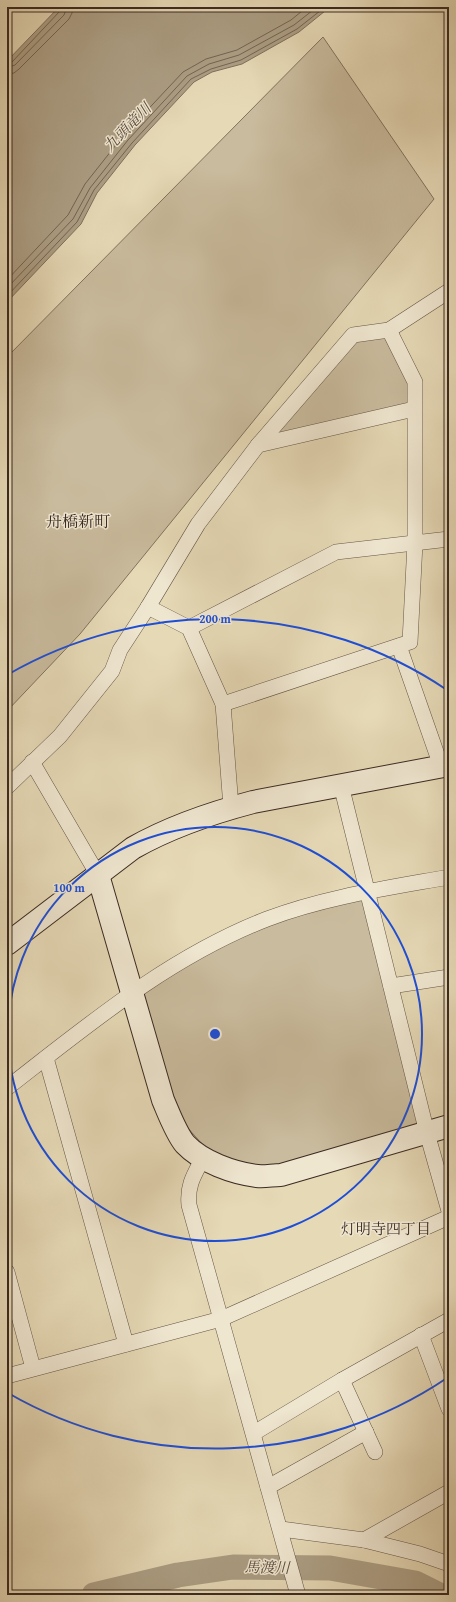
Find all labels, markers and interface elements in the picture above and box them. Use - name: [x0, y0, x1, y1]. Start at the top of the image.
- water label: 九頭竜川: [99, 97, 157, 156]
- district label: 舟橋新町: [46, 509, 110, 533]
- text: 200 m: [199, 610, 232, 627]
- text: 100 m: [53, 879, 86, 896]
- centre of rings: [208, 1027, 222, 1041]
- district label: 灯明寺四丁目: [341, 1218, 431, 1239]
- water label: 馬渡川: [244, 1556, 292, 1578]

